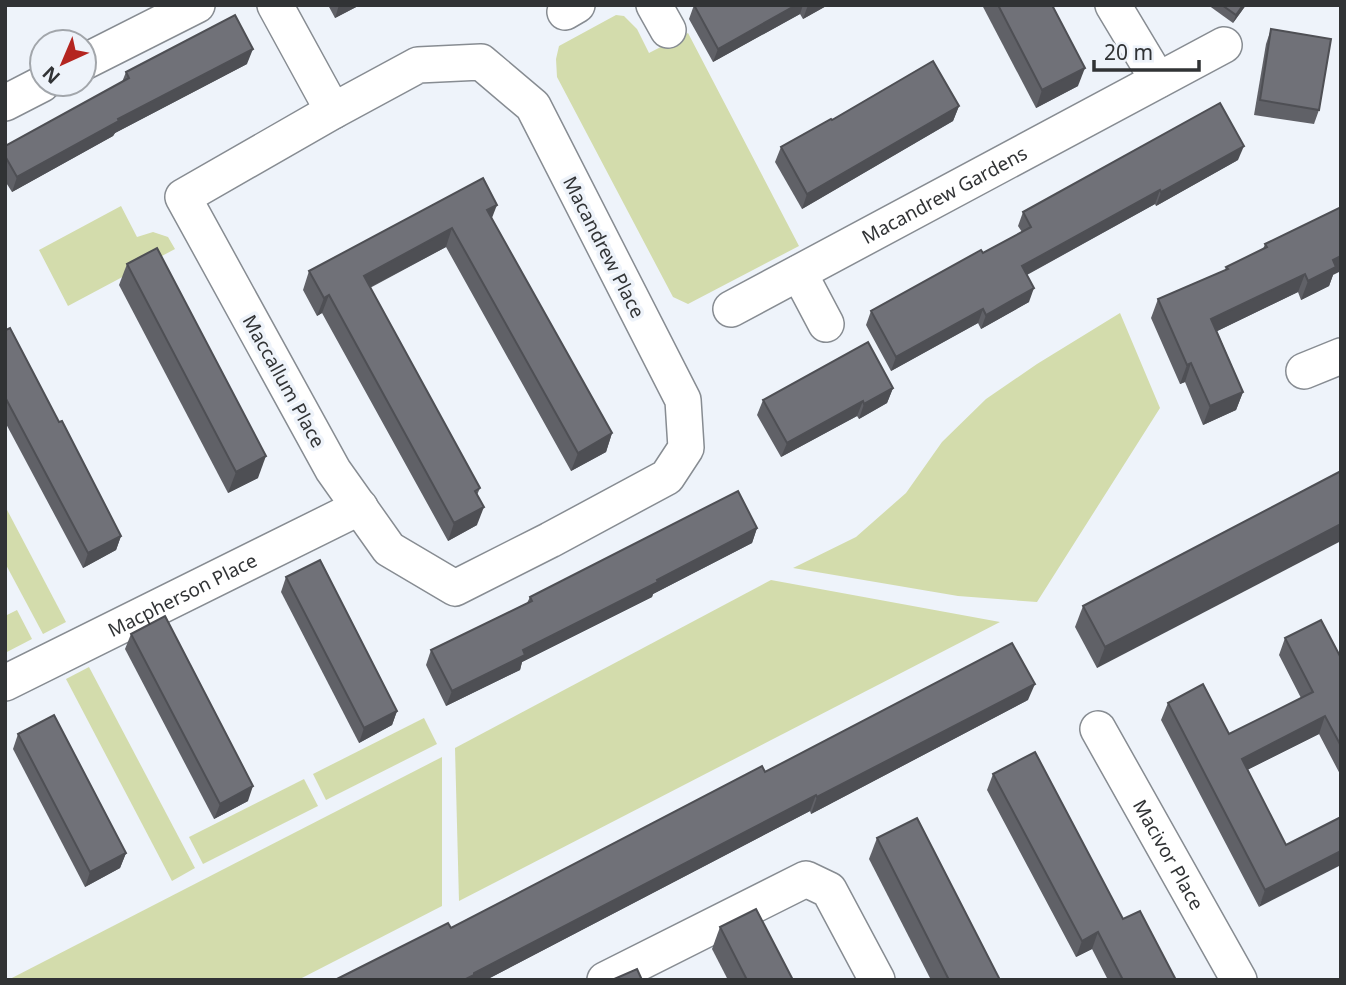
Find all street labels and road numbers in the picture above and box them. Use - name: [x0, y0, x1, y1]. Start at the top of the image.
- street label: Macandrew Gardens: [857, 140, 1032, 250]
- street label: Macandrew Place: [557, 172, 651, 322]
- street label: Maccallum Place: [237, 310, 331, 452]
- street label: Macpherson Place: [103, 547, 261, 643]
- street label: Macivor Place: [1127, 795, 1210, 914]

